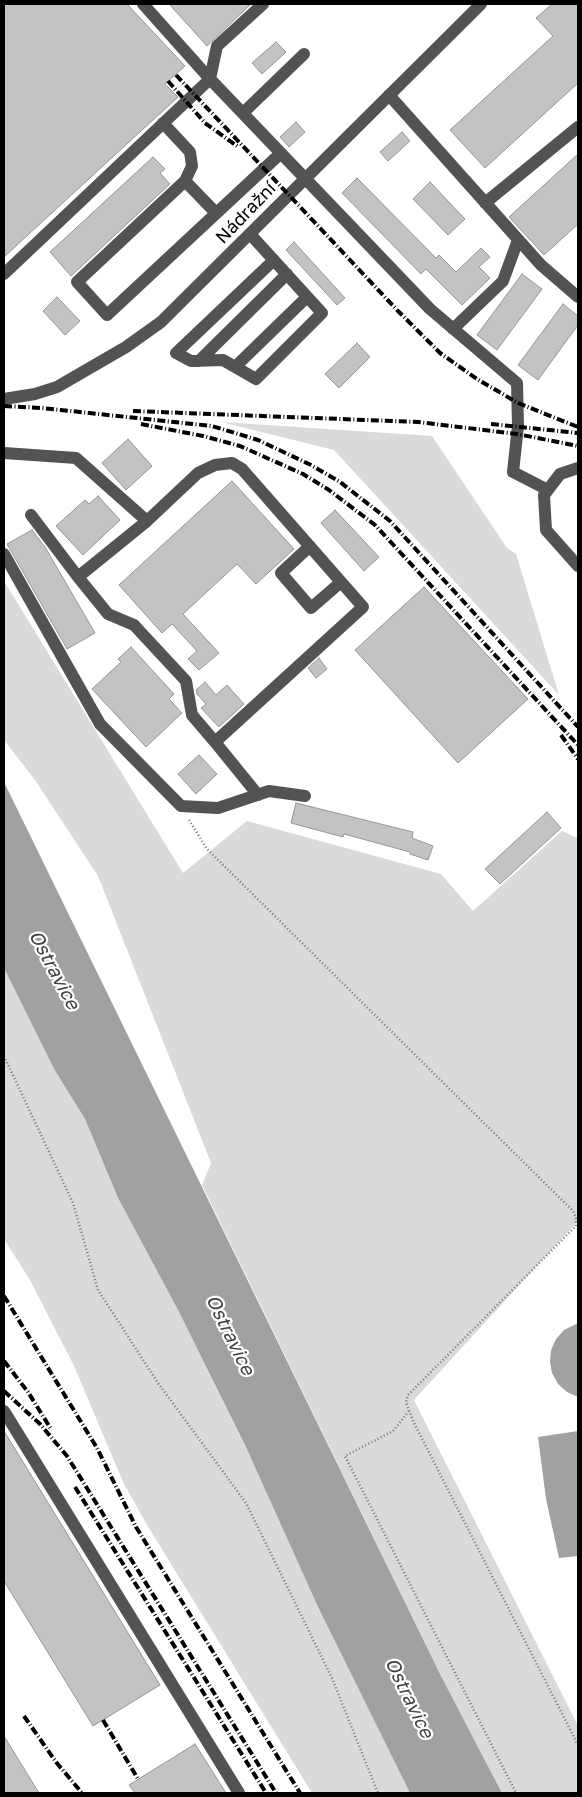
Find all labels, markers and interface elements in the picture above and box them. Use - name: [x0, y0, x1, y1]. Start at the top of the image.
- street label: Nádražní: [211, 178, 281, 248]
- water label: Ostravice: [24, 926, 84, 1014]
- water label: Ostravice: [201, 1291, 259, 1379]
- water label: Ostravice: [380, 1654, 438, 1742]

